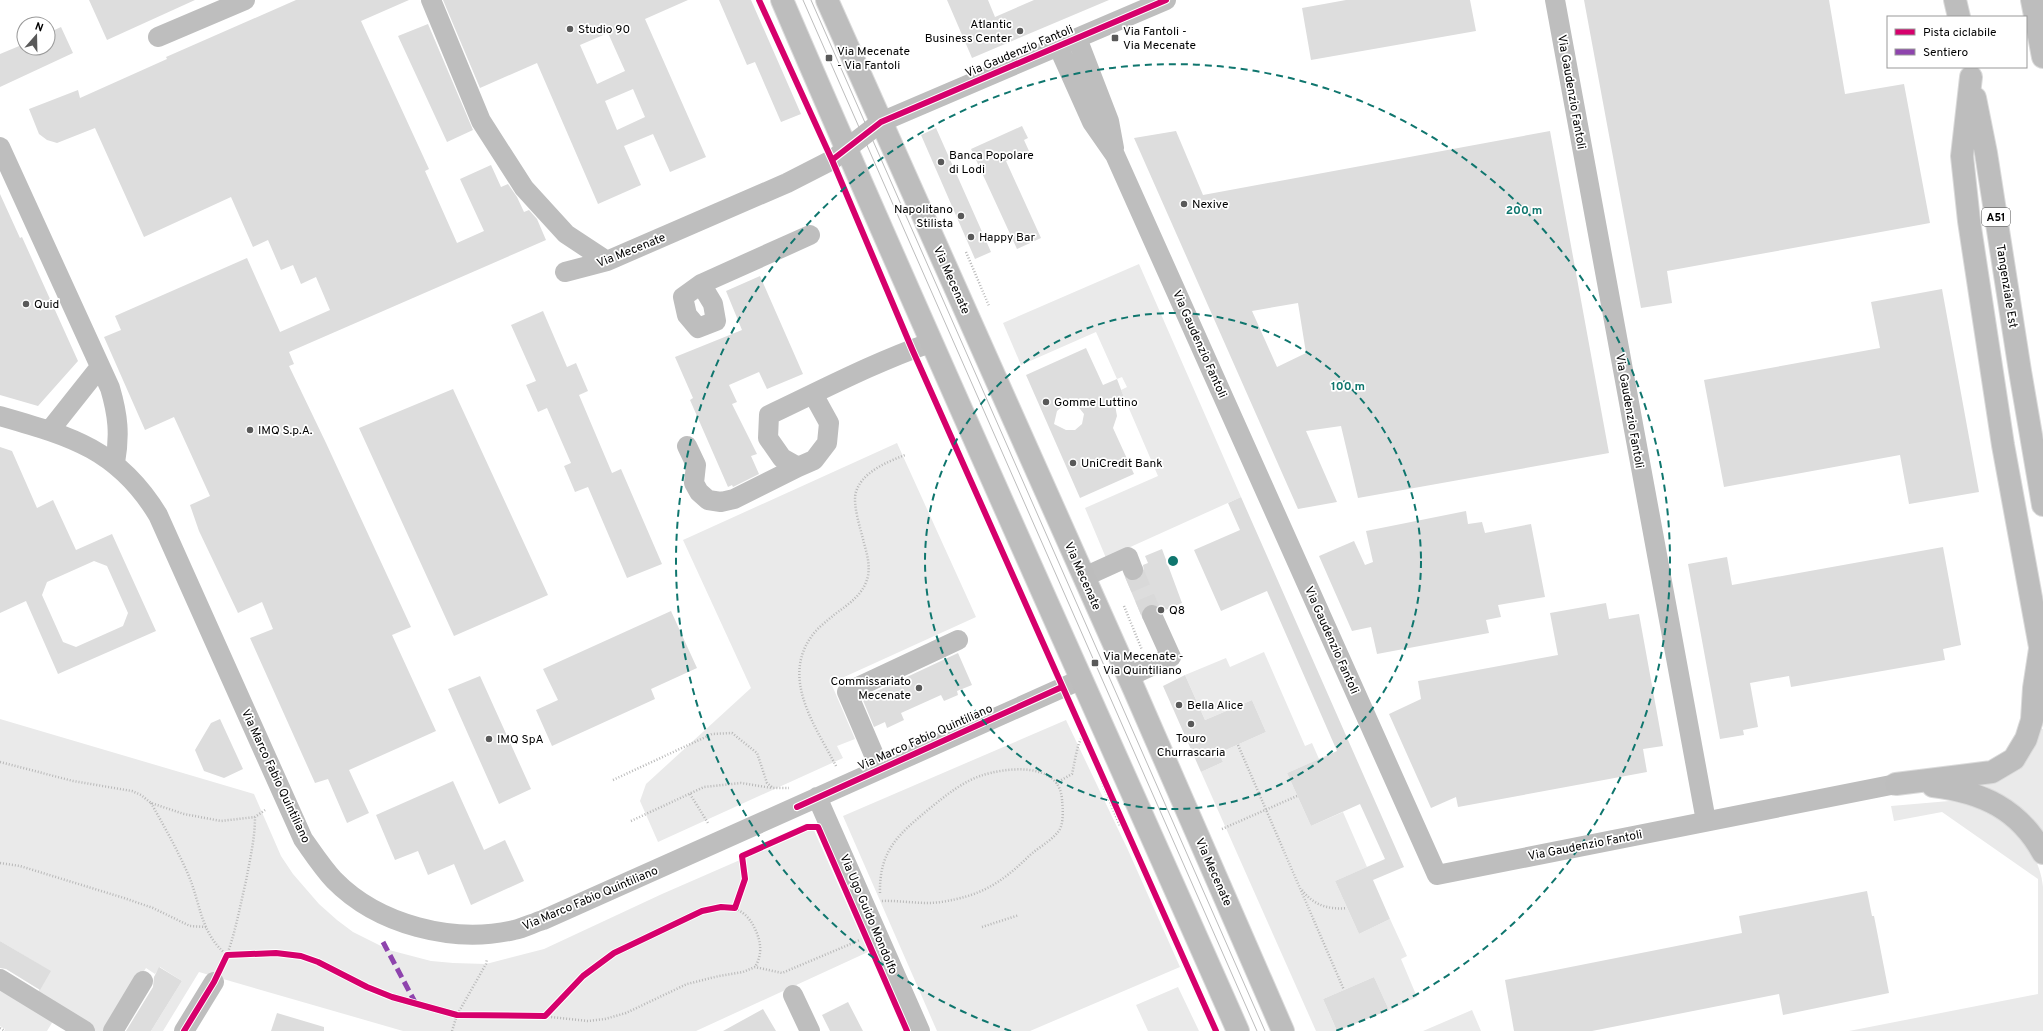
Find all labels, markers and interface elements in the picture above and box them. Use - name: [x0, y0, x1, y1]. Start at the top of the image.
- north arrow: [16, 16, 56, 56]
- legend: [1887, 16, 2027, 68]
- place label: Atlantic Business Center: [925, 17, 1012, 47]
- text: N: [33, 20, 45, 35]
- place label: Studio 90: [578, 22, 630, 38]
- street label: Via Gaudenzio Fantoli: [963, 22, 1076, 82]
- marker: Studio 90: [565, 24, 575, 34]
- place label: Via Fantoli - Via Mecenate: [1123, 24, 1196, 54]
- text: Pista ciclabile: [1923, 25, 1997, 41]
- marker: Atlantic Business Center: [1015, 26, 1025, 36]
- marker: Via Fantoli - Via Mecenate: [1110, 33, 1120, 43]
- street label: Via Gaudenzio Fantoli: [1553, 34, 1589, 151]
- place label: Via Mecenate - Via Fantoli: [837, 44, 910, 74]
- text: Sentiero: [1923, 45, 1968, 61]
- marker: Via Mecenate - Via Fantoli: [824, 53, 834, 63]
- place label: Banca Popolare di Lodi: [949, 148, 1034, 178]
- marker: Banca Popolare di Lodi: [936, 157, 946, 167]
- place label: Nexive: [1192, 197, 1228, 213]
- marker: Nexive: [1179, 199, 1189, 209]
- place label: Napolitano Stilista: [894, 202, 953, 232]
- text: 200 m: [1506, 203, 1542, 219]
- road number: A51: [1982, 208, 2010, 226]
- marker: Napolitano Stilista: [956, 211, 966, 221]
- street label: Via Mecenate: [595, 230, 668, 272]
- place label: Happy Bar: [979, 230, 1036, 246]
- marker: Happy Bar: [966, 232, 976, 242]
- street label: Tangenziale Est: [1992, 243, 2021, 329]
- street label: Via Mecenate: [929, 244, 973, 317]
- street label: Via Gaudenzio Fantoli: [1168, 288, 1230, 401]
- place label: Quid: [34, 297, 59, 313]
- marker: Quid: [21, 299, 31, 309]
- street label: Via Gaudenzio Fantoli: [1611, 353, 1647, 470]
- text: 100 m: [1331, 379, 1365, 395]
- place label: Gomme Luttino: [1054, 395, 1138, 411]
- marker: Gomme Luttino: [1041, 397, 1051, 407]
- place label: IMQ S.p.A.: [258, 423, 313, 439]
- marker: IMQ S.p.A.: [245, 425, 255, 435]
- place label: UniCredit Bank: [1081, 456, 1163, 472]
- marker: UniCredit Bank: [1068, 458, 1078, 468]
- street label: Via Mecenate: [1060, 540, 1104, 613]
- centre of rings: [1166, 554, 1180, 568]
- street label: Via Gaudenzio Fantoli: [1300, 584, 1362, 697]
- place label: Q8: [1169, 603, 1185, 619]
- marker: Q8: [1156, 605, 1166, 615]
- place label: Via Mecenate - Via Quintiliano: [1103, 649, 1183, 679]
- marker: Via Mecenate - Via Quintiliano: [1090, 658, 1100, 668]
- place label: Commissariato Mecenate: [831, 674, 911, 704]
- marker: Commissariato Mecenate: [914, 683, 924, 693]
- place label: Bella Alice: [1187, 698, 1243, 714]
- marker: Bella Alice: [1174, 700, 1184, 710]
- street label: Via Marco Fabio Quintiliano: [855, 701, 996, 775]
- street label: Via Marco Fabio Quintiliano: [237, 707, 313, 846]
- marker: Touro Churrascaria: [1186, 719, 1196, 729]
- place label: Touro Churrascaria: [1157, 731, 1225, 761]
- place label: IMQ SpA: [497, 732, 544, 748]
- marker: IMQ SpA: [484, 734, 494, 744]
- street label: Via Gaudenzio Fantoli: [1527, 827, 1644, 865]
- street label: Via Mecenate: [1191, 836, 1235, 909]
- street label: Via Ugo Guido Mondolfo: [836, 852, 901, 977]
- street label: Via Marco Fabio Quintiliano: [520, 863, 661, 935]

